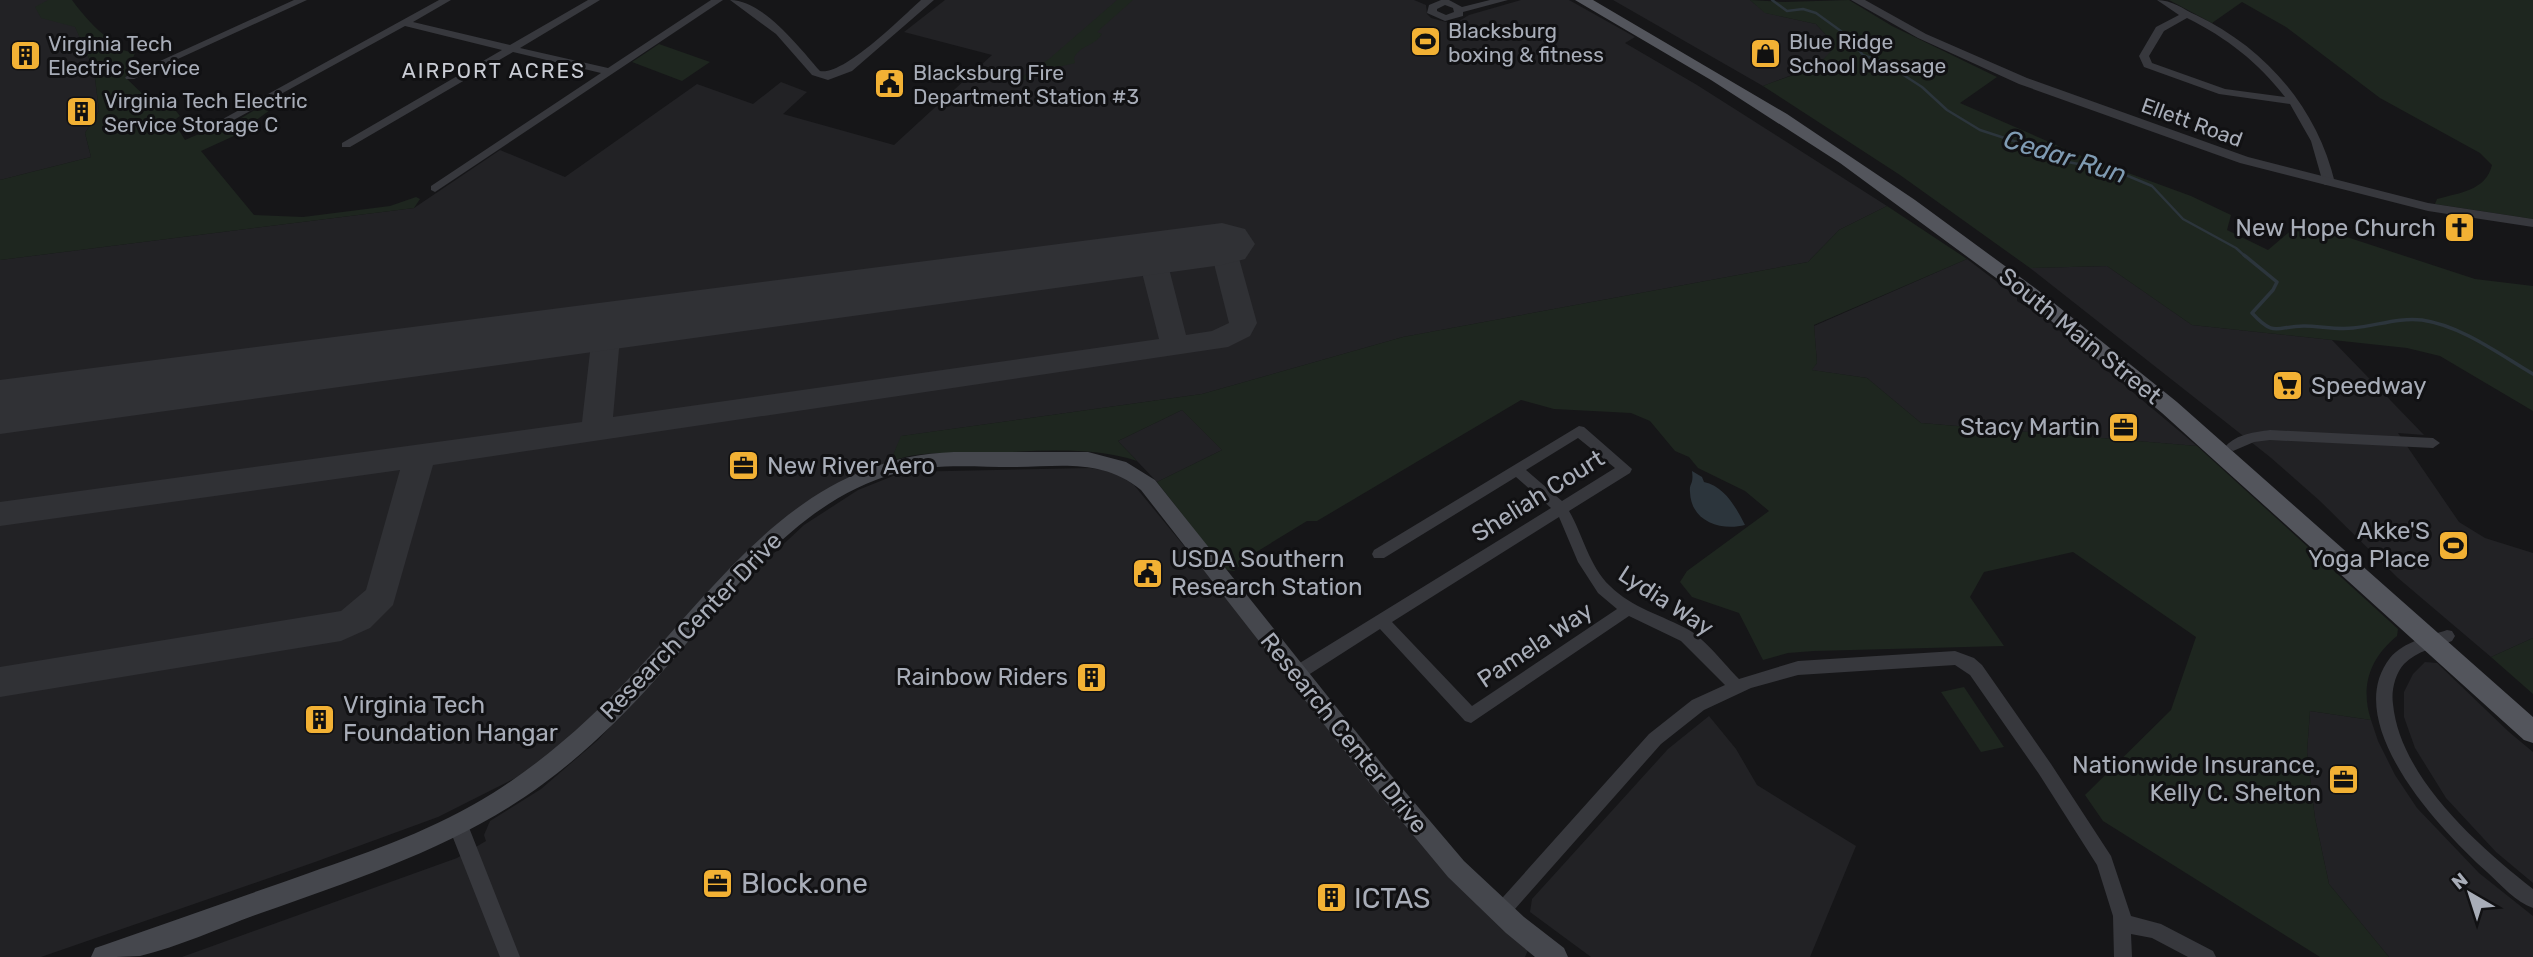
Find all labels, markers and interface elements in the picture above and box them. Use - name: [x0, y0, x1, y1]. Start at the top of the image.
- place label: Blacksburg boxing & fitness: [1448, 18, 1604, 67]
- sports icon: Blacksburg boxing & fitness: [1408, 25, 1442, 59]
- place label: Blue Ridge School Massage: [1789, 29, 1946, 78]
- place label: Virginia Tech Electric Service: [48, 31, 200, 80]
- shop icon: Blue Ridge School Massage: [1749, 36, 1783, 70]
- building icon: Virginia Tech Electric Service: [8, 38, 42, 72]
- district label: AIRPORT ACRES: [402, 58, 586, 83]
- place label: Blacksburg Fire Department Station #3: [913, 60, 1139, 109]
- public building icon: Blacksburg Fire Department Station #3: [873, 67, 907, 101]
- place label: Virginia Tech Electric Service Storage C: [104, 88, 308, 137]
- street label: Ellett Road: [2138, 92, 2246, 152]
- building icon: Virginia Tech Electric Service Storage C: [64, 95, 98, 129]
- water label: Cedar Run: [2000, 124, 2130, 190]
- church icon: New Hope Church: [2442, 211, 2476, 245]
- place label: New Hope Church: [2235, 214, 2436, 242]
- street label: South Main Street: [1993, 262, 2167, 410]
- supermarket icon: Speedway: [2271, 369, 2305, 403]
- place label: Speedway: [2311, 372, 2427, 400]
- office icon: Stacy Martin: [2106, 410, 2140, 444]
- place label: Stacy Martin: [1960, 413, 2100, 441]
- street label: Sheliah Court: [1467, 444, 1609, 548]
- office icon: New River Aero: [727, 449, 761, 483]
- place label: New River Aero: [767, 452, 935, 480]
- place label: Akke'S Yoga Place: [2308, 517, 2430, 573]
- street label: Research Center Drive: [594, 527, 788, 725]
- sports icon: Akke'S Yoga Place: [2436, 528, 2470, 562]
- place label: USDA Southern Research Station: [1171, 545, 1363, 601]
- public building icon: USDA Southern Research Station: [1131, 556, 1165, 590]
- street label: Lydia Way: [1613, 560, 1719, 642]
- street label: Pamela Way: [1472, 596, 1598, 694]
- street label: Research Center Drive: [1255, 627, 1433, 839]
- building icon: Rainbow Riders: [1074, 660, 1108, 694]
- place label: Rainbow Riders: [896, 663, 1068, 691]
- place label: Virginia Tech Foundation Hangar: [343, 691, 558, 747]
- building icon: Virginia Tech Foundation Hangar: [303, 702, 337, 736]
- place label: Nationwide Insurance, Kelly C. Shelton: [2072, 751, 2321, 807]
- office icon: Nationwide Insurance, Kelly C. Shelton: [2327, 762, 2361, 796]
- north arrow: [2435, 859, 2505, 929]
- office icon: Block.one: [701, 866, 735, 900]
- place label: Block.one: [741, 867, 868, 900]
- text: N: [2447, 868, 2472, 894]
- building icon: ICTAS: [1314, 881, 1348, 915]
- place label: ICTAS: [1354, 882, 1430, 915]

